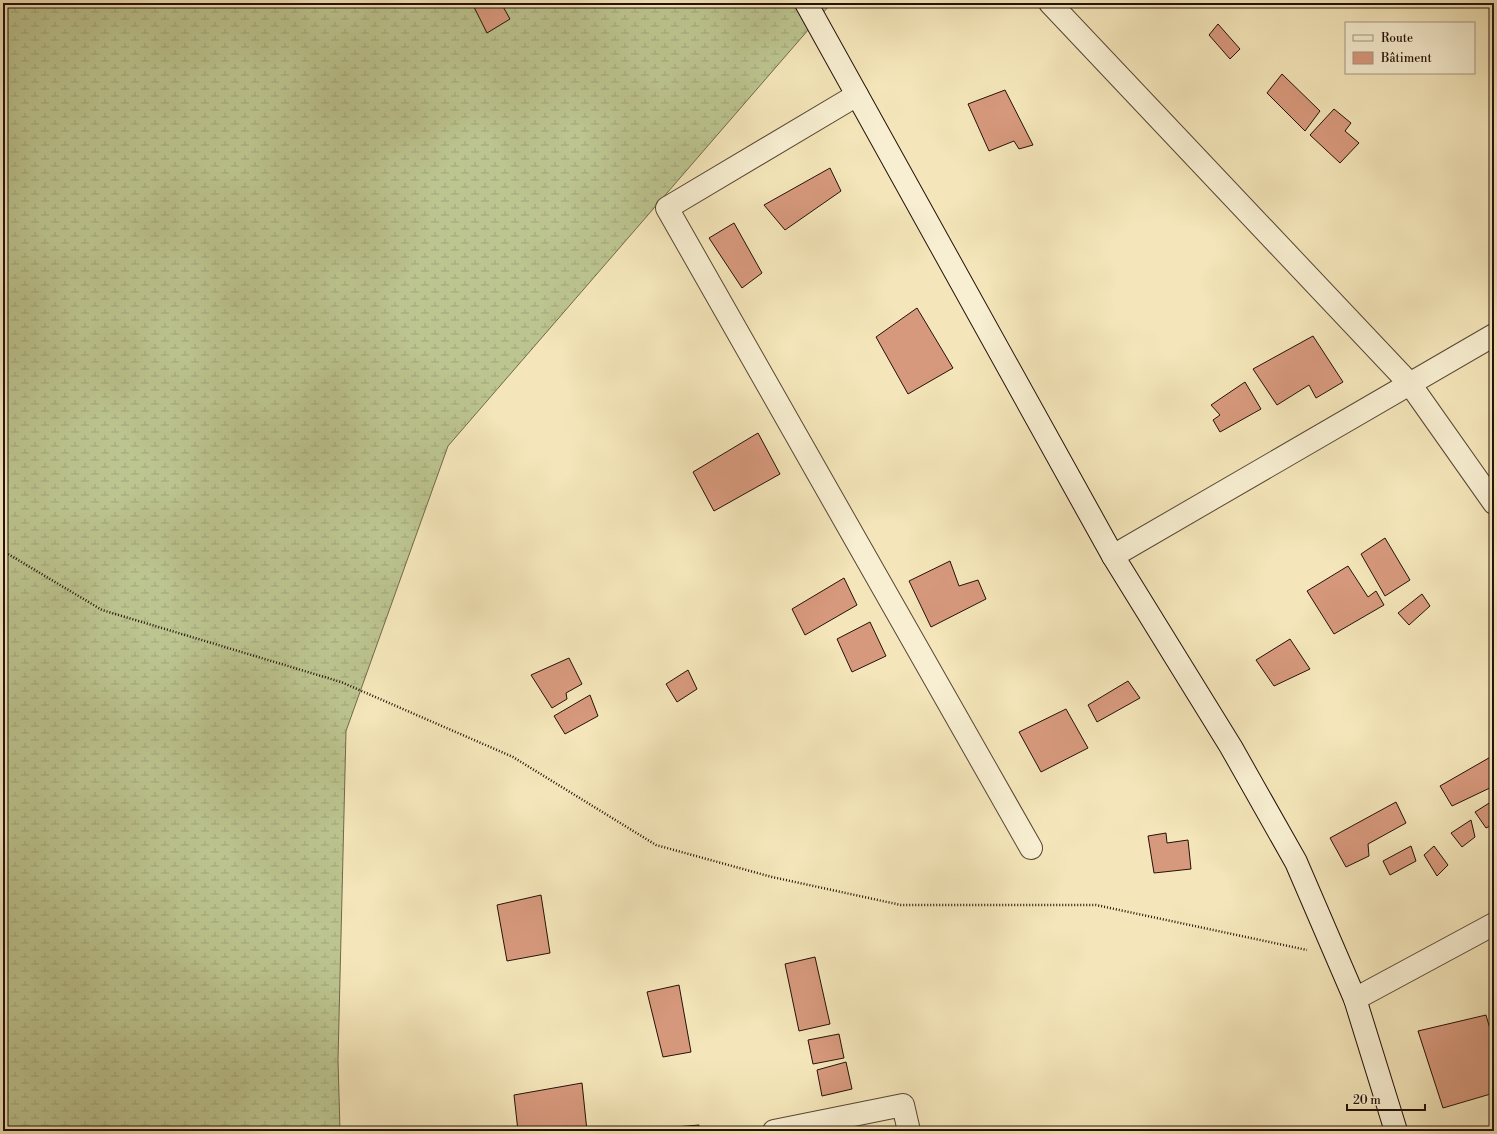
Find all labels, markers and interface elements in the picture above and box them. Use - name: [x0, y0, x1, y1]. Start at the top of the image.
- legend: [1345, 22, 1475, 74]
- text: Route: [1381, 31, 1413, 46]
- text: Bâtiment: [1380, 51, 1432, 66]
- scale bar: [1347, 1086, 1425, 1112]
- text: 20 m: [1353, 1093, 1381, 1108]

